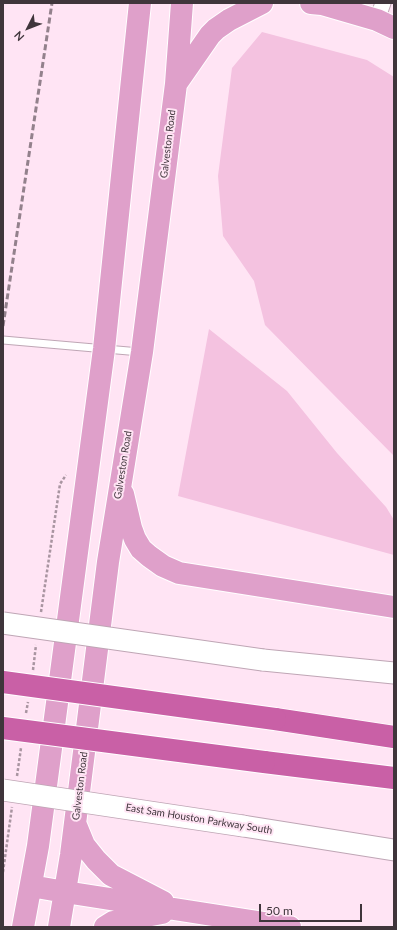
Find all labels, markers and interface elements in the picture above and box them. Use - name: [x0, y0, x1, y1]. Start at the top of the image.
- north arrow: [8, 8, 48, 48]
- text: N: [11, 29, 26, 44]
- street label: Galveston Road: [158, 109, 178, 179]
- street label: Galveston Road: [112, 430, 134, 500]
- street label: Galveston Road: [70, 751, 90, 821]
- street label: East Sam Houston Parkway South: [125, 801, 273, 837]
- scale bar: [261, 896, 364, 922]
- text: 50 m: [266, 903, 293, 918]

